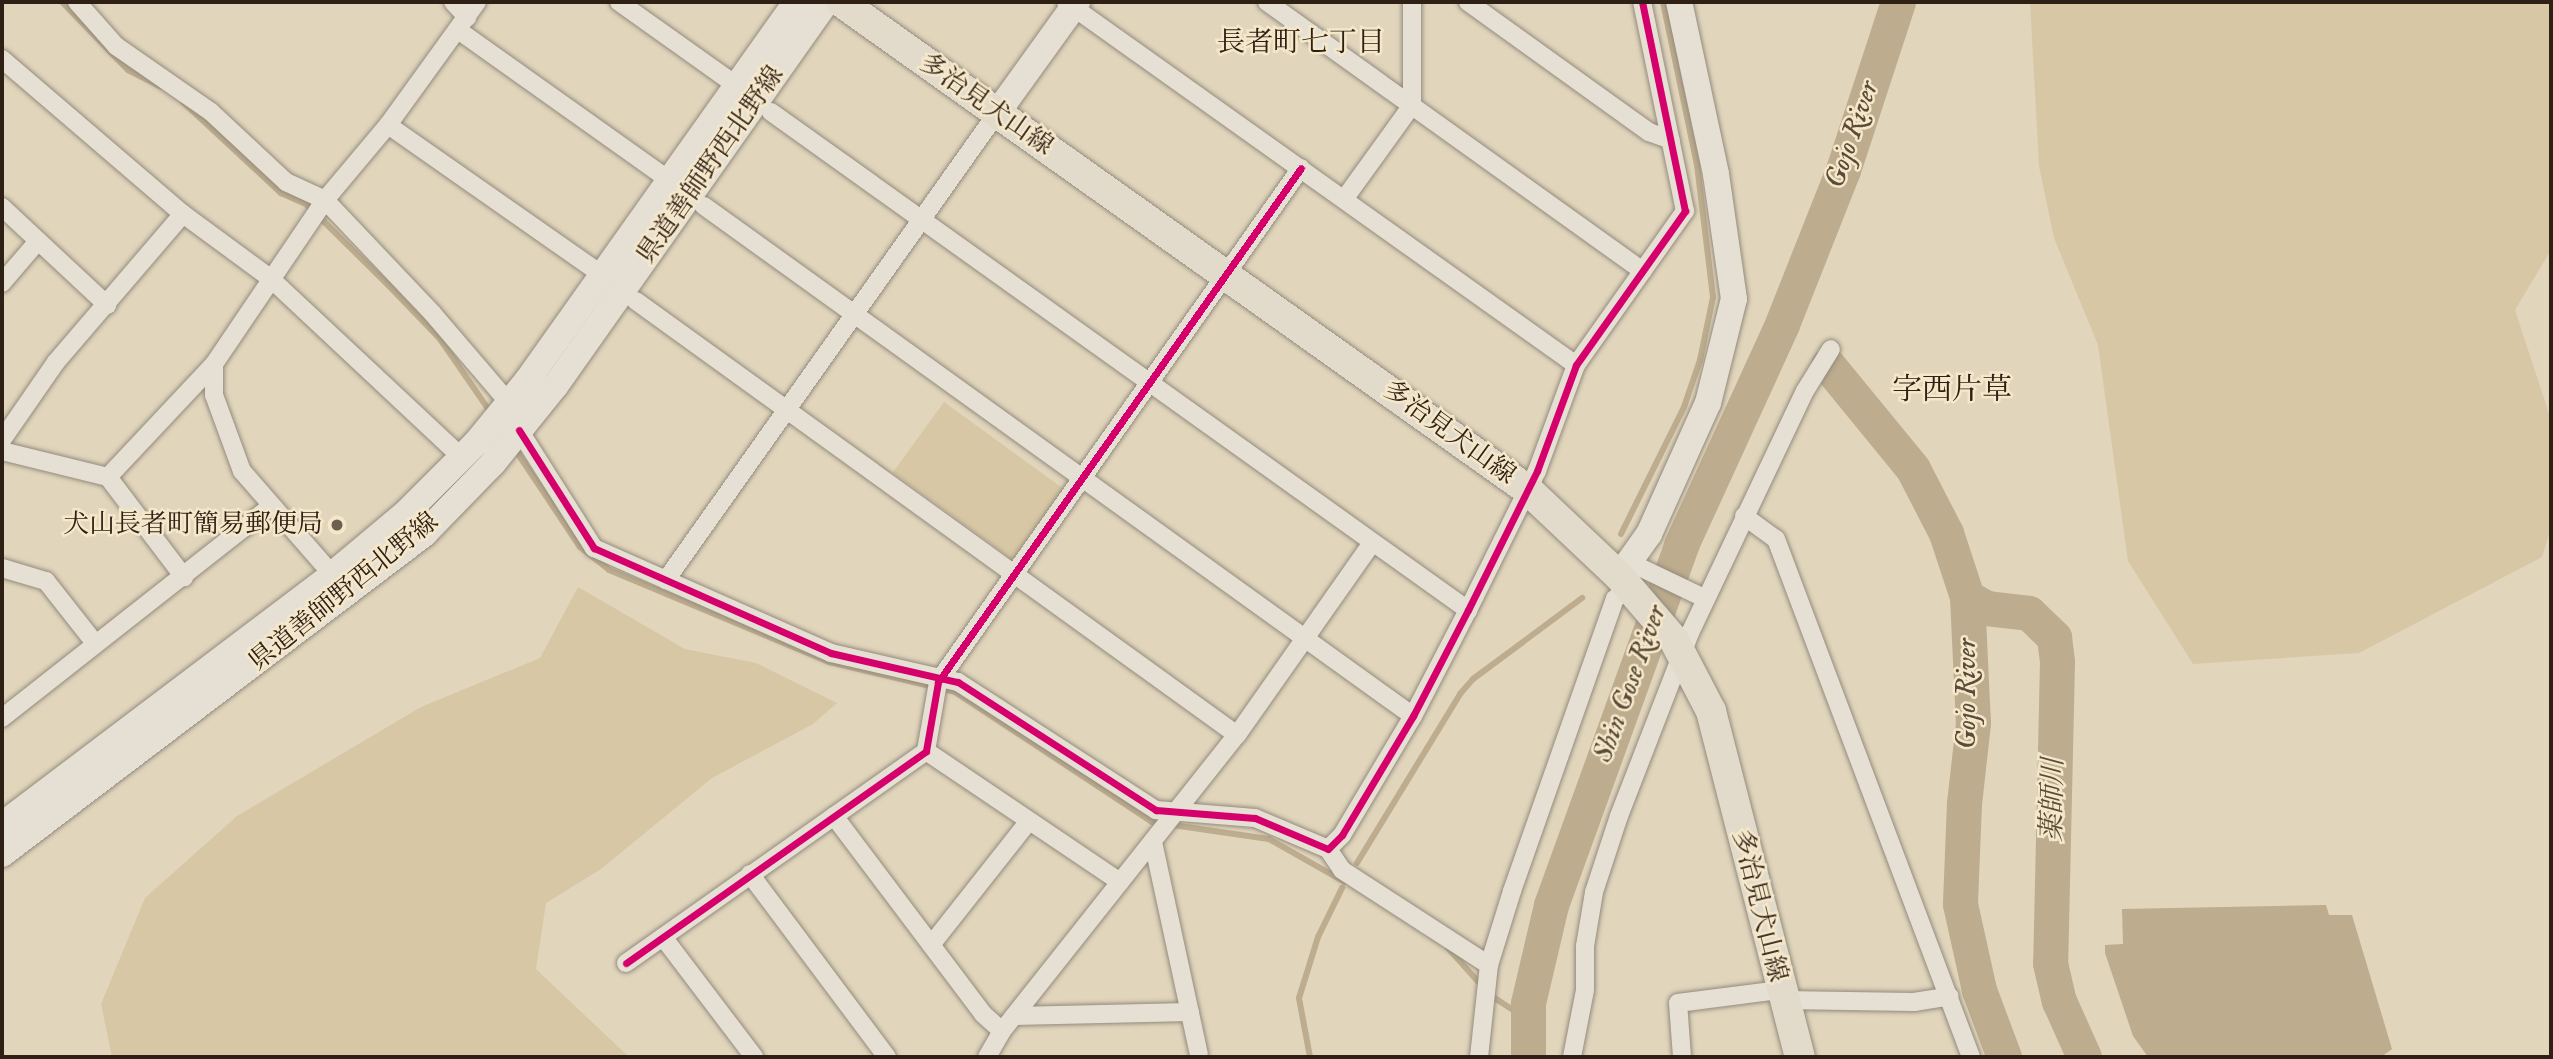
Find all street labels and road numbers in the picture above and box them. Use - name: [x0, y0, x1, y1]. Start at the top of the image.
- street label: 多治見犬山線: [913, 47, 1059, 163]
- street label: 県道善師野西北野線: [631, 60, 791, 270]
- street label: 多治見犬山線: [1377, 375, 1521, 491]
- street label: 県道善師野西北野線: [243, 506, 445, 678]
- street label: 多治見犬山線: [1725, 827, 1793, 985]

